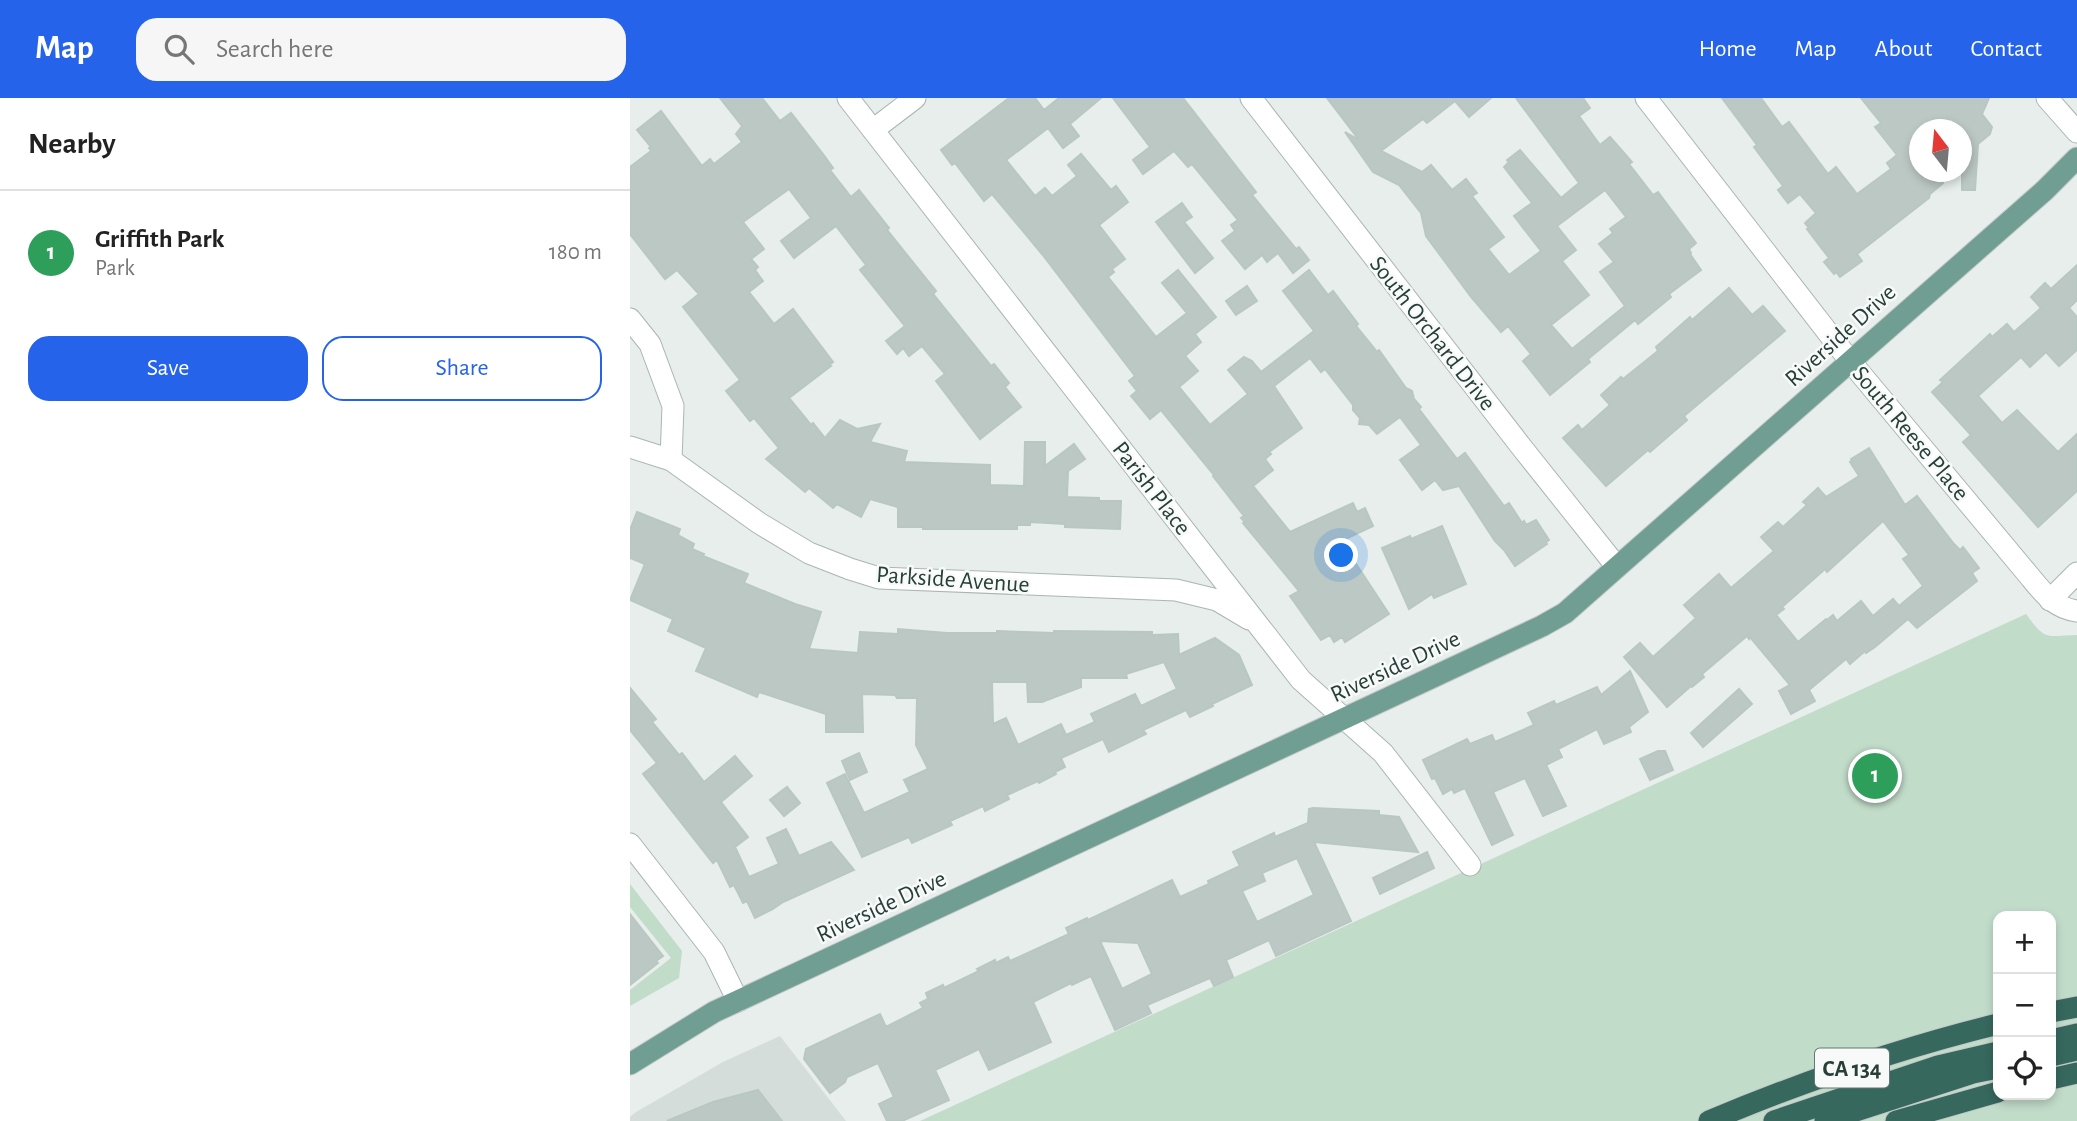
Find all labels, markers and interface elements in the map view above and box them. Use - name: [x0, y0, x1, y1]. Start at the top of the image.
- search box: [136, 18, 626, 81]
- icon: search: [160, 30, 198, 68]
- text: Map: [35, 32, 94, 65]
- text: Search here: [216, 36, 334, 62]
- text: Home: [1699, 37, 1757, 61]
- text: Map: [1795, 37, 1837, 61]
- text: About: [1875, 37, 1932, 61]
- text: Contact: [1970, 37, 2042, 61]
- north arrow: [1909, 119, 1972, 182]
- text: Nearby: [28, 129, 116, 159]
- text: Griffith Park: [95, 226, 224, 252]
- text: 1: [47, 241, 55, 264]
- text: 180 m: [549, 241, 602, 264]
- street label: South Orchard Drive: [1365, 252, 1500, 415]
- text: Park: [95, 257, 135, 280]
- street label: Riverside Drive: [1781, 280, 1901, 391]
- button: Save: [28, 336, 308, 401]
- button: Share: [322, 336, 602, 401]
- street label: South Reese Place: [1847, 362, 1973, 505]
- street label: Parish Place: [1107, 437, 1195, 540]
- your location: [1324, 538, 1358, 572]
- street label: Parkside Avenue: [876, 563, 1030, 597]
- street label: Riverside Drive: [1327, 626, 1464, 707]
- pin: 1: [1852, 750, 1898, 802]
- street label: Riverside Drive: [813, 866, 950, 947]
- map controls: [1993, 911, 2056, 1100]
- button: +: [1993, 911, 2056, 974]
- button: −: [1993, 974, 2056, 1037]
- button: locate: [1993, 1037, 2056, 1100]
- road number: CA 134: [1815, 1049, 1889, 1088]

